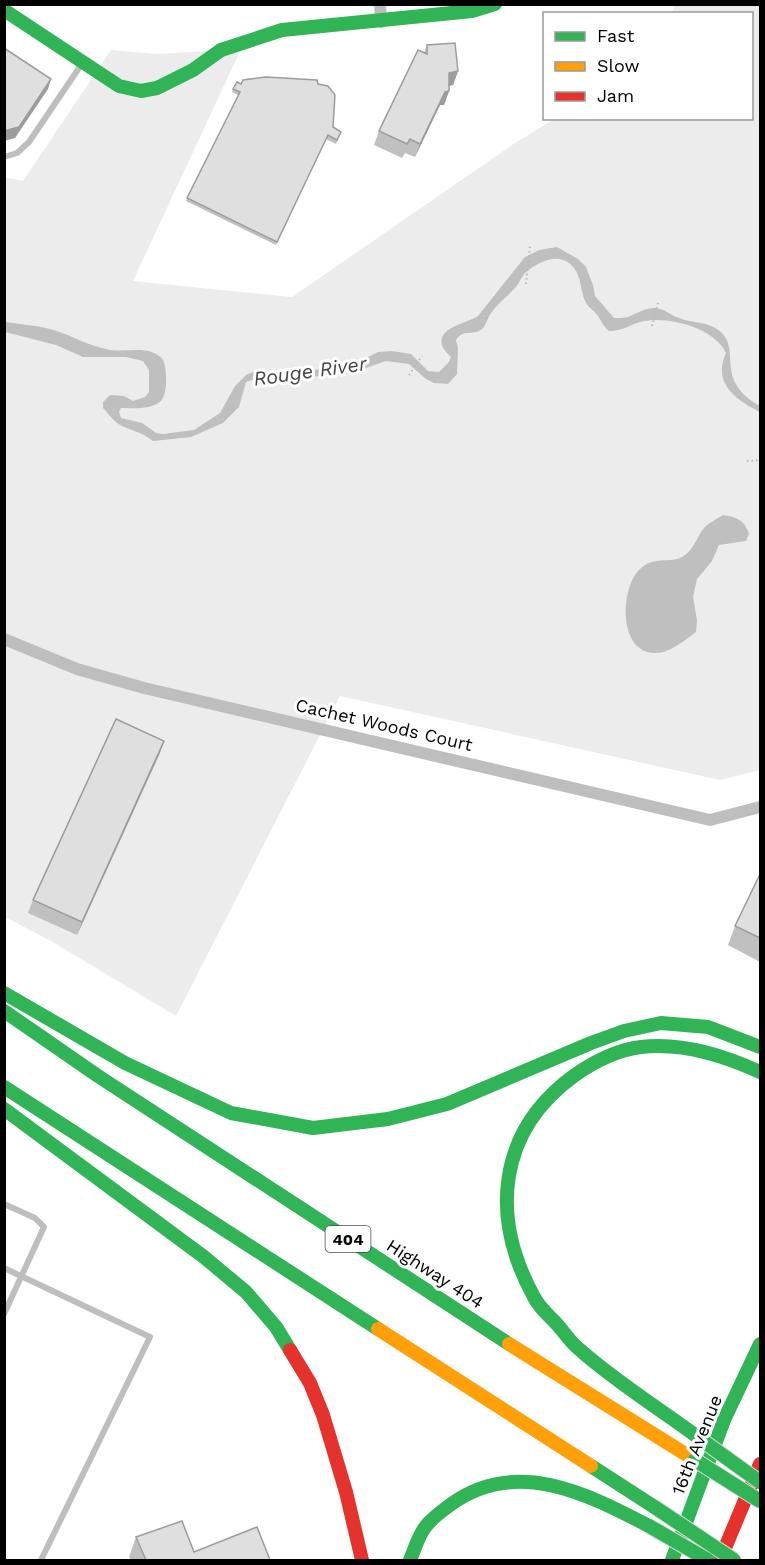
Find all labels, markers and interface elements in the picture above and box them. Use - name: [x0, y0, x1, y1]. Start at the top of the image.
- legend: [543, 12, 753, 120]
- text: Fast: [597, 25, 635, 46]
- text: Slow: [597, 55, 640, 76]
- text: Jam: [597, 85, 634, 106]
- water label: Rouge River: [252, 351, 369, 391]
- street label: Cachet Woods Court: [294, 694, 475, 755]
- road number: 404: [326, 1226, 370, 1252]
- street label: Highway 404: [383, 1234, 488, 1313]
- street label: 16th Avenue: [667, 1392, 726, 1498]

